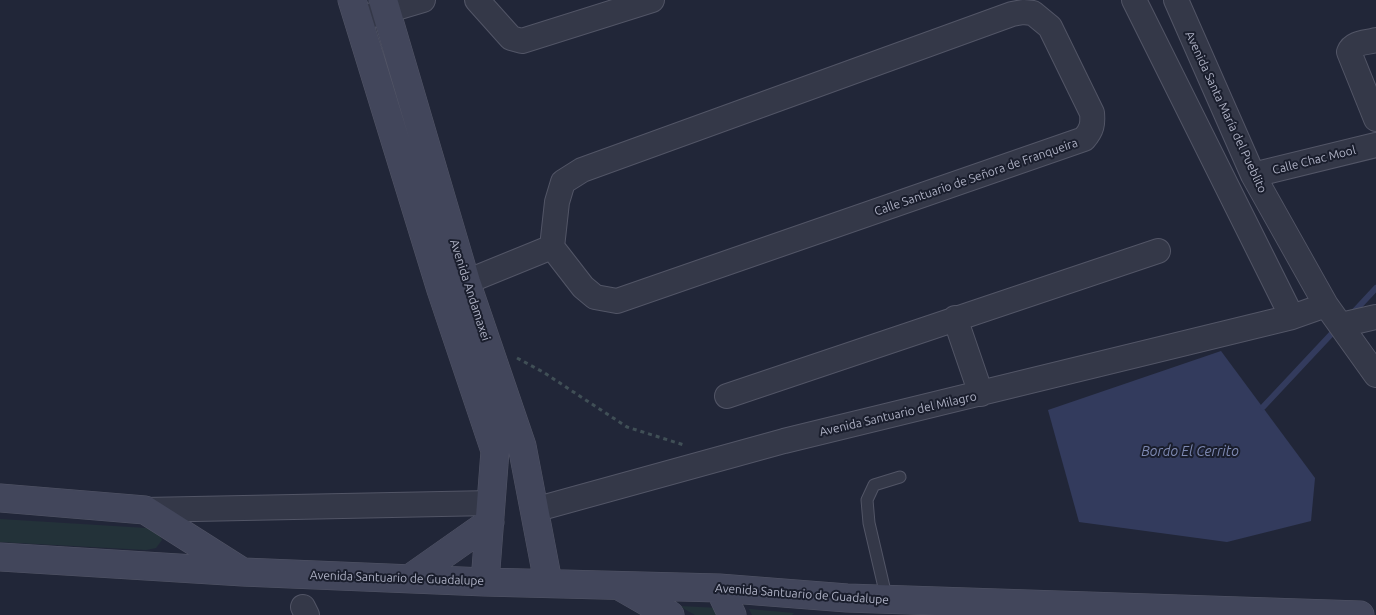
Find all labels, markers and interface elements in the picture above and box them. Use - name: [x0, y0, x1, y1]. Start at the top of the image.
- street label: Avenida Santa María del Pueblito: [1182, 29, 1270, 195]
- street label: Calle Santuario de Señora de Franqueira: [872, 135, 1080, 219]
- street label: Calle Chac Mool: [1271, 143, 1357, 177]
- street label: Avenida Andamaxei: [447, 238, 493, 342]
- street label: Avenida Santuario del Milagro: [818, 389, 978, 439]
- water label: Bordo El Cerrito: [1141, 443, 1239, 459]
- street label: Avenida Santuario de Guadalupe: [310, 568, 484, 588]
- street label: Avenida Santuario de Guadalupe: [715, 581, 889, 607]

